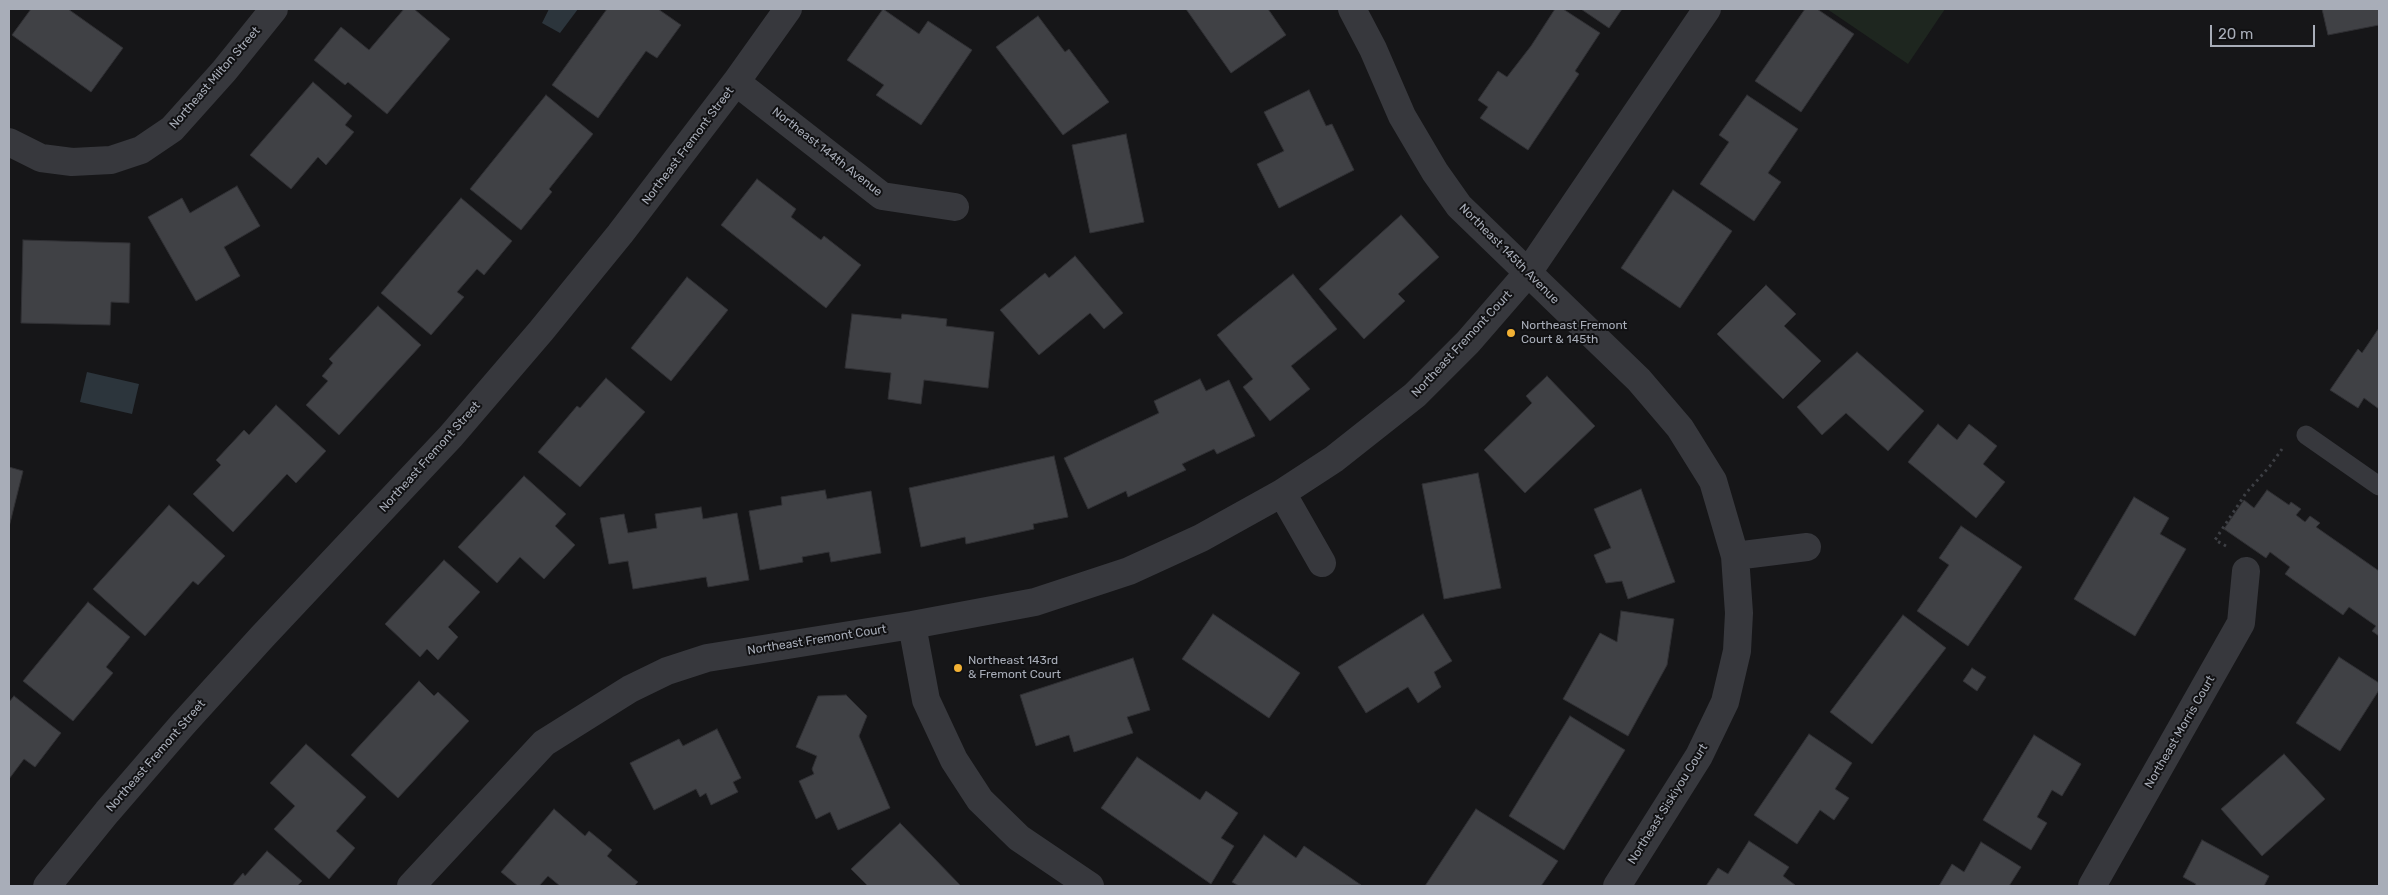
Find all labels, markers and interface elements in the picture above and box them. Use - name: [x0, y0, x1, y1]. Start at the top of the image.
- scale bar: [2213, 15, 2318, 47]
- street label: Northeast Milton Street: [167, 24, 263, 132]
- text: 20 m: [2218, 25, 2253, 43]
- street label: Northeast Fremont Street: [639, 84, 737, 208]
- street label: Northeast 144th Avenue: [769, 104, 885, 200]
- street label: Northeast 145th Avenue: [1456, 201, 1562, 307]
- street label: Northeast Fremont Court: [1409, 288, 1515, 400]
- place label: Northeast Fremont Court & 145th: [1521, 319, 1627, 347]
- marker: Northeast Fremont Court & 145th: [1505, 327, 1517, 339]
- street label: Northeast Fremont Street: [376, 399, 484, 515]
- street label: Northeast Fremont Court: [746, 622, 888, 658]
- place label: Northeast 143rd & Fremont Court: [968, 654, 1061, 682]
- marker: Northeast 143rd & Fremont Court: [952, 662, 964, 674]
- street label: Northeast Morris Court: [2142, 673, 2218, 791]
- street label: Northeast Fremont Street: [103, 697, 209, 815]
- street label: Northeast Siskiyou Court: [1625, 741, 1711, 867]

